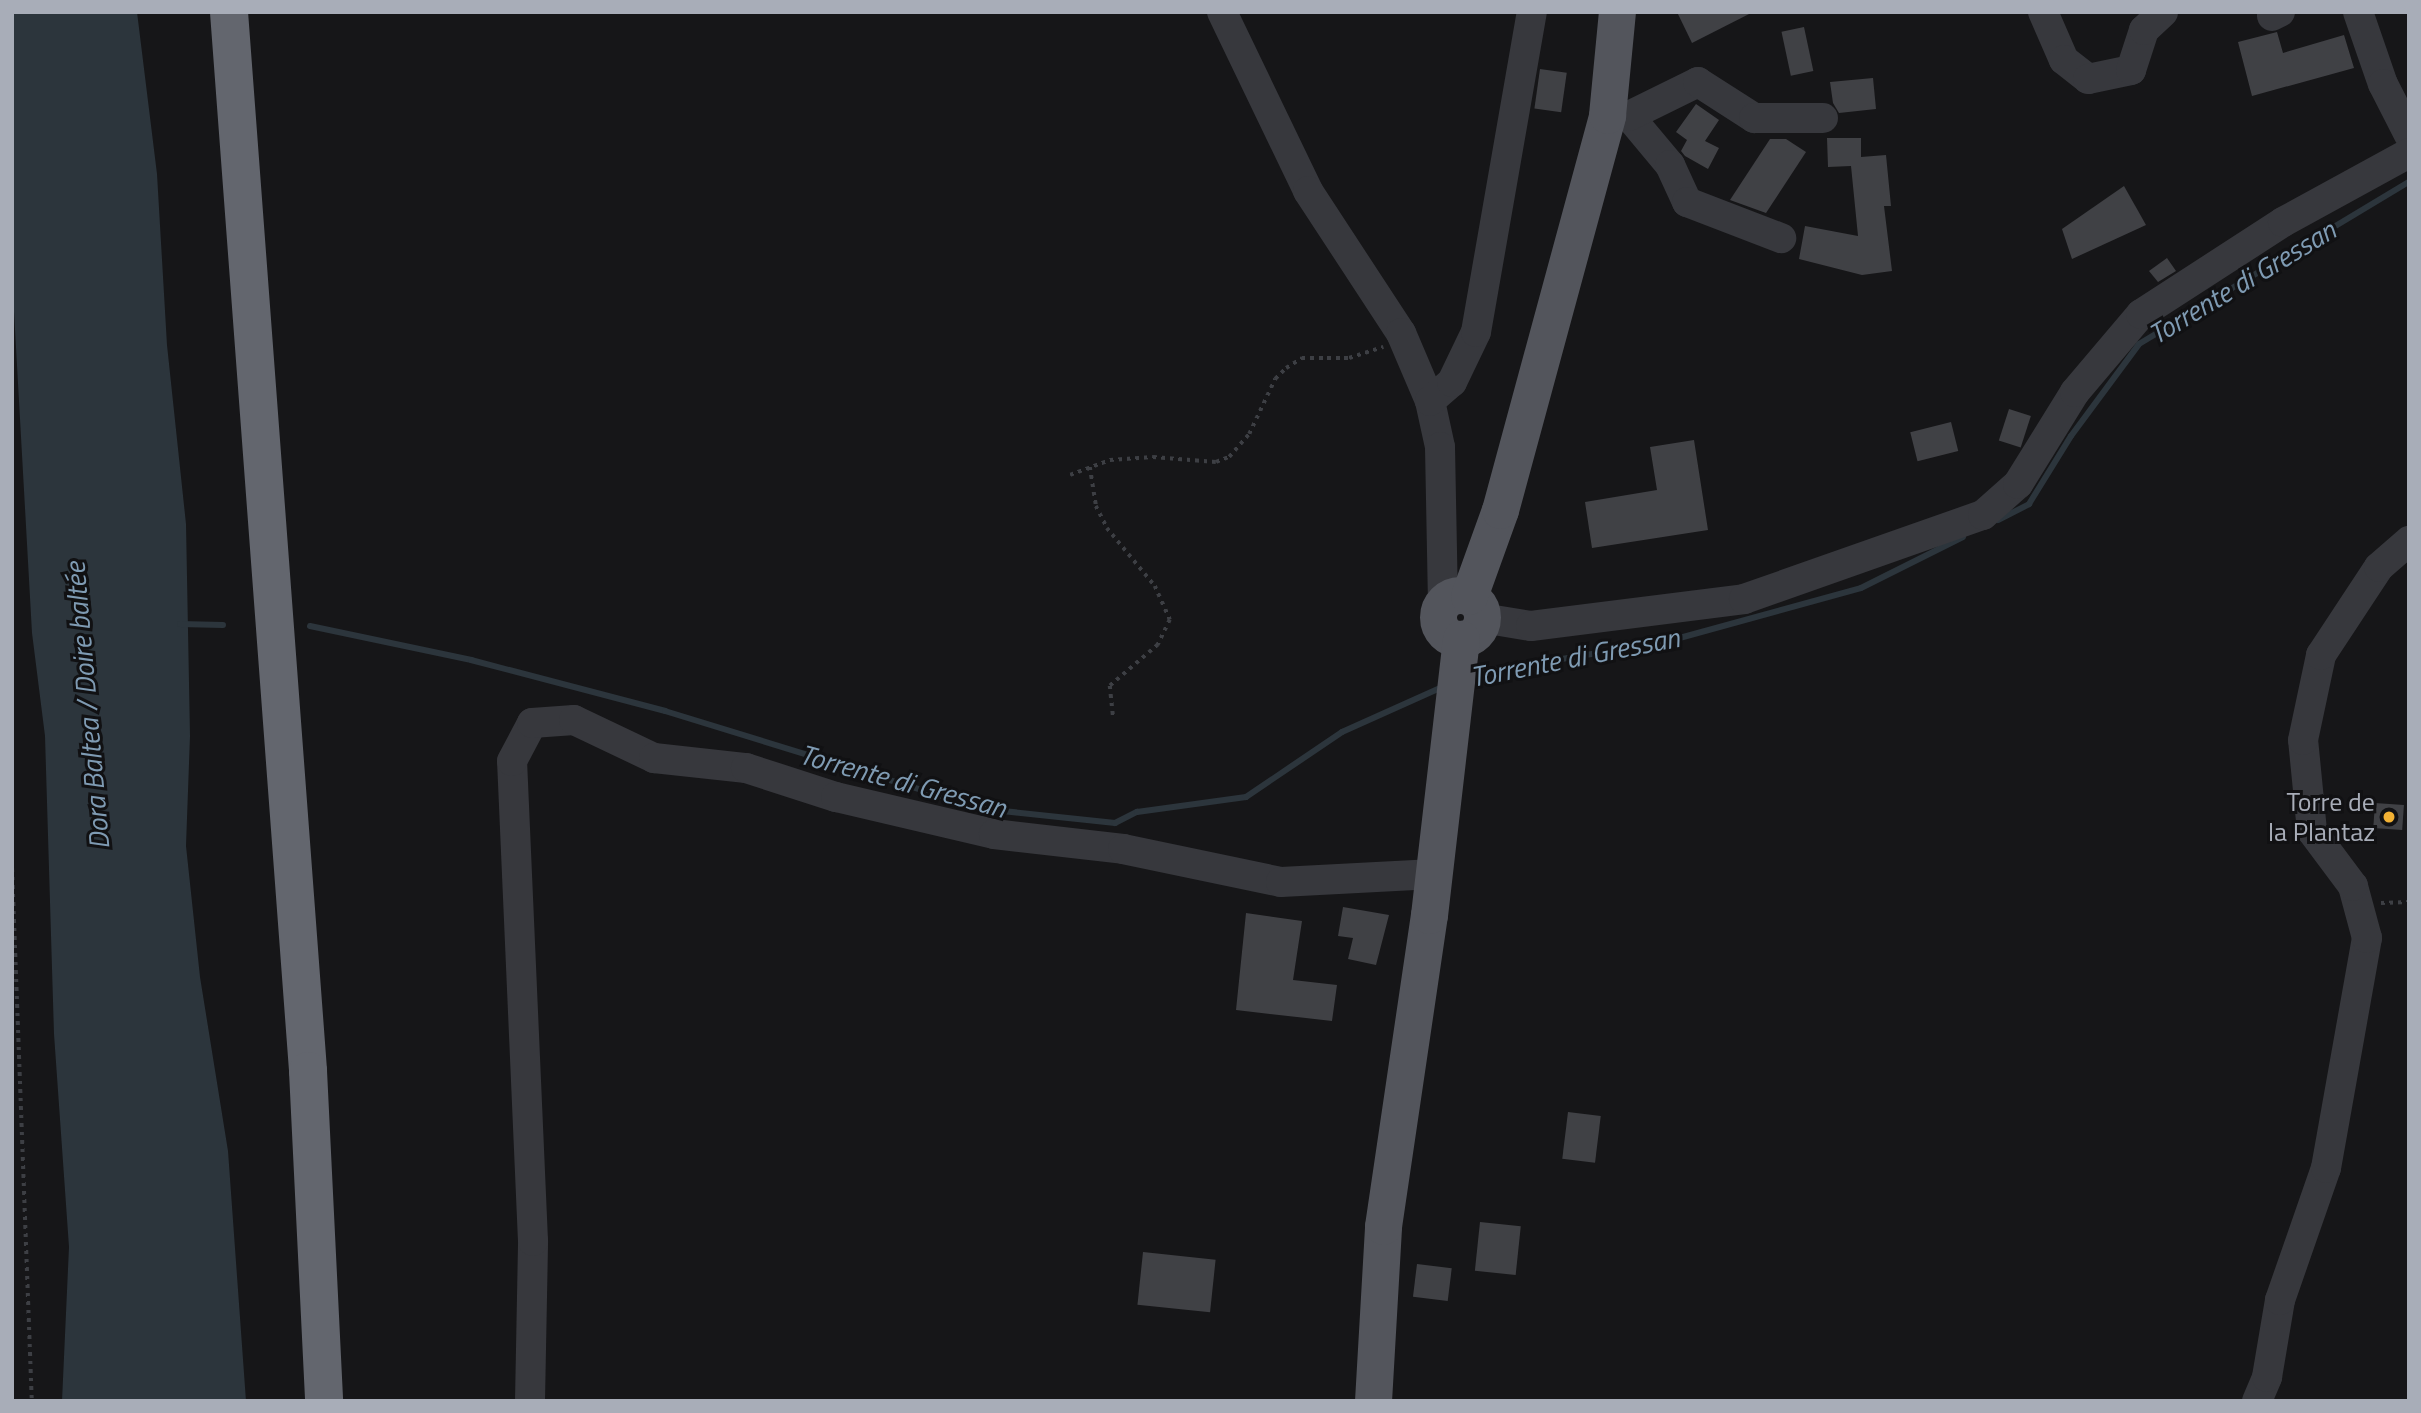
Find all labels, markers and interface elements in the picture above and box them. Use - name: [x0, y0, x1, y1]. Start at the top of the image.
- water label: Torrente di Gressan: [2142, 213, 2342, 351]
- water label: Dora Baltea / Doire baltée: [58, 561, 116, 851]
- water label: Torrente di Gressan: [1468, 620, 1682, 694]
- water label: Torrente di Gressan: [796, 737, 1010, 825]
- place label: Torre de la Plantaz: [2268, 786, 2375, 848]
- marker: Torre de la Plantaz: [2381, 809, 2397, 825]

